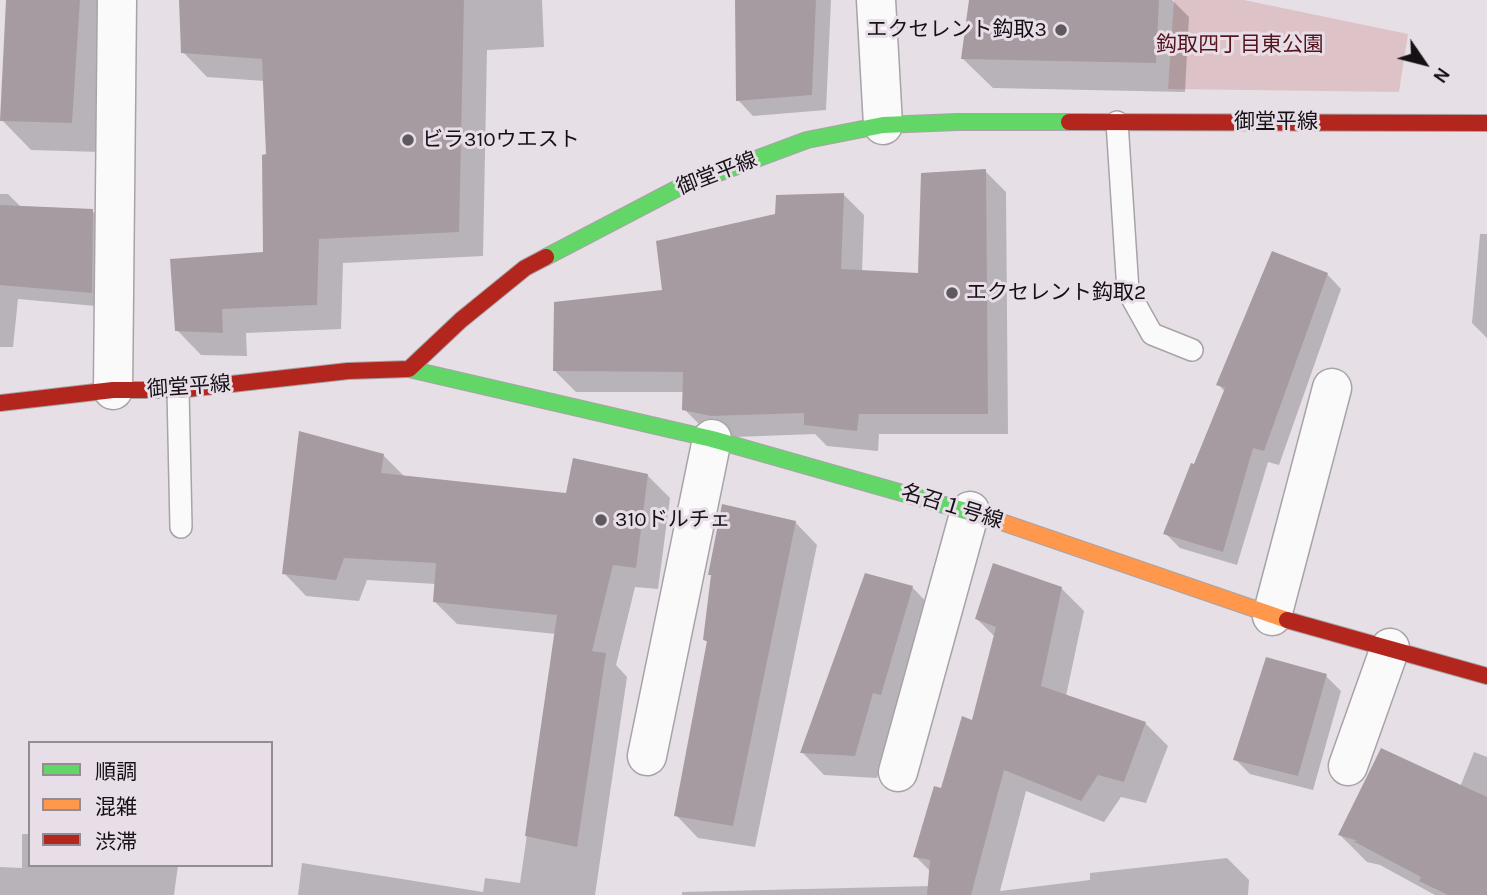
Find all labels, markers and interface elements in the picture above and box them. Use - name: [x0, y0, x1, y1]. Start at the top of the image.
- place label: エクセレント鈎取3: [867, 17, 1047, 43]
- marker: エクセレント鈎取3: [1053, 22, 1069, 38]
- north arrow: [1389, 28, 1459, 98]
- park label: 鈎取四丁目東公園: [1156, 32, 1324, 58]
- text: N: [1428, 63, 1454, 87]
- street label: 御堂平線: [1234, 109, 1318, 135]
- place label: ビラ310ウエスト: [422, 127, 580, 153]
- marker: ビラ310ウエスト: [400, 132, 416, 148]
- street label: 御堂平線: [673, 147, 761, 201]
- place label: エクセレント鈎取2: [966, 280, 1146, 306]
- marker: エクセレント鈎取2: [944, 285, 960, 301]
- street label: 御堂平線: [146, 372, 232, 402]
- street label: 名召１号線: [898, 480, 1006, 534]
- place label: 310ドルチェ: [615, 507, 731, 533]
- marker: 310ドルチェ: [593, 512, 609, 528]
- legend: [28, 741, 273, 867]
- text: 順調: [95, 760, 137, 784]
- text: 混雑: [95, 795, 137, 819]
- text: 渋滞: [95, 830, 137, 854]

